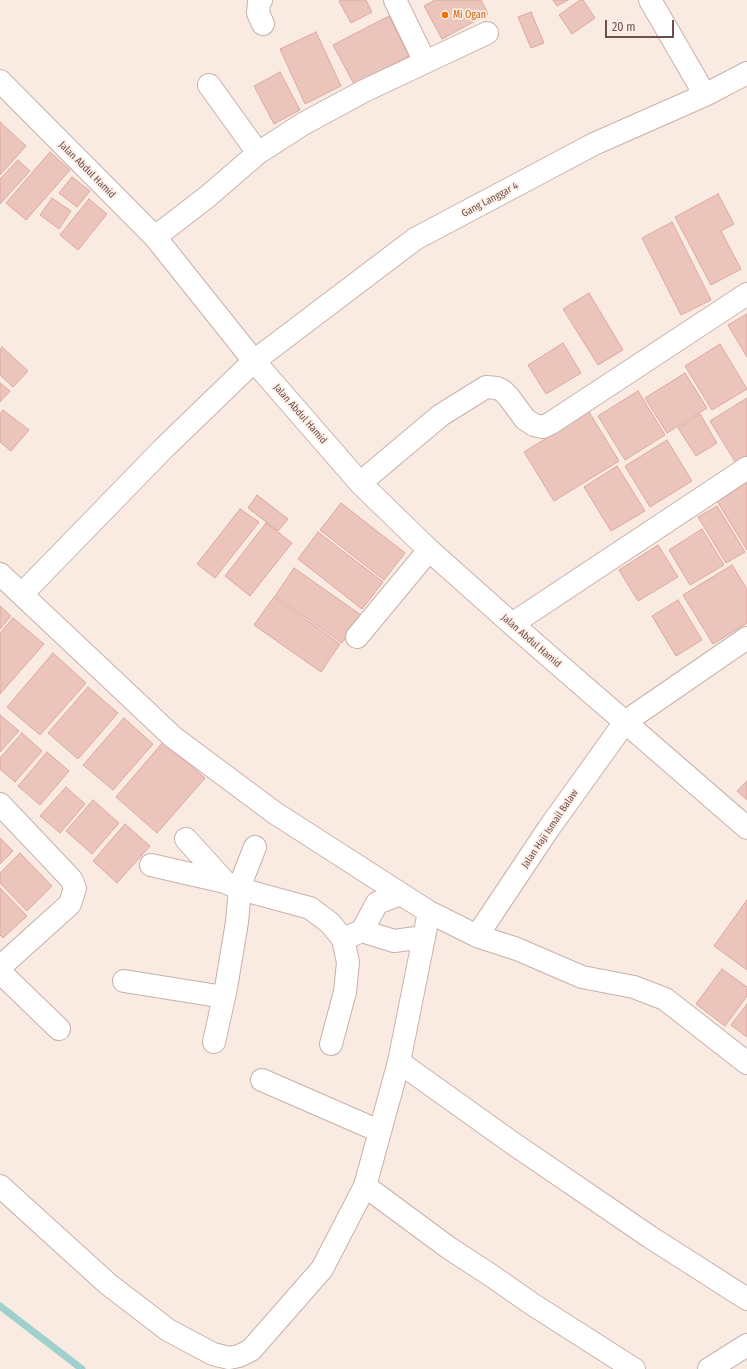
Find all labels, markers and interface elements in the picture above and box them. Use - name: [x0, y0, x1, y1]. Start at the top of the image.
- place label: Mi Ogan: [453, 9, 486, 21]
- marker: Mi Ogan: [440, 10, 450, 20]
- scale bar: [607, 12, 676, 38]
- text: 20 m: [612, 20, 636, 34]
- street label: Jalan Abdul Hamid: [56, 139, 118, 201]
- street label: Gang Langgar 4: [460, 180, 520, 220]
- street label: Jalan Abdul Hamid: [271, 382, 329, 446]
- street label: Jalan Abdul Hamid: [499, 612, 563, 670]
- street label: Jalan Haji Ismail Balaw: [519, 787, 581, 871]

